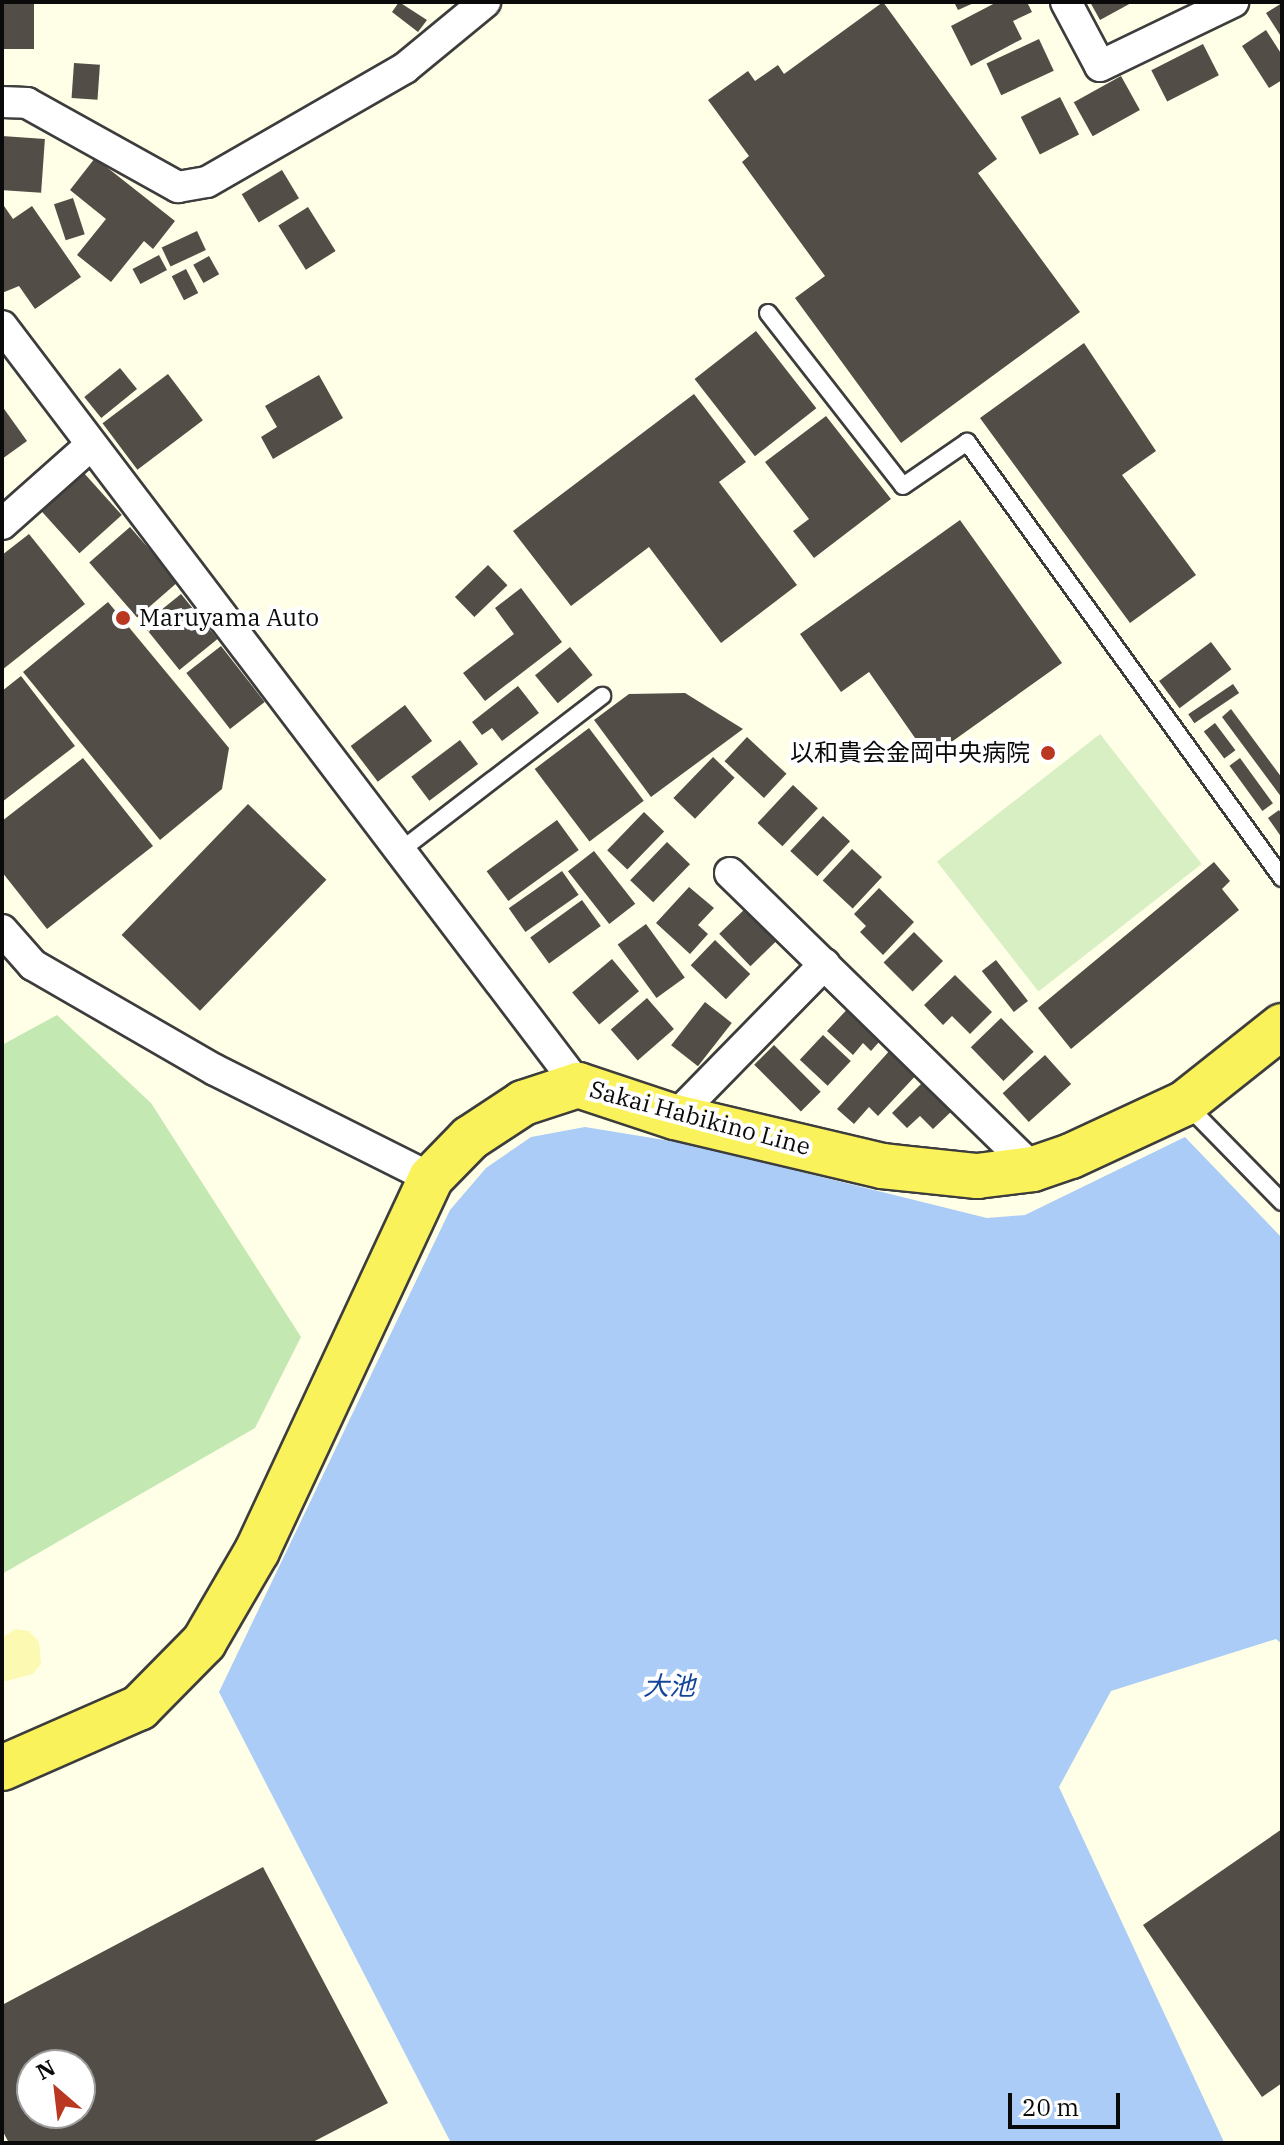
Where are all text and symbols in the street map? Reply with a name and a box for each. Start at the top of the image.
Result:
place label: Maruyama Auto [139,604,319,632]
marker: Maruyama Auto [114,609,132,627]
place label: 以和貴会金岡中央病院 [790,739,1030,767]
marker: 以和貴会金岡中央病院 [1037,742,1059,764]
street label: Sakai Habikino Line [587,1075,813,1161]
water label: 大池 [643,1670,695,1702]
north arrow [16,2049,96,2129]
text: N [31,2052,60,2086]
scale bar [1012,2077,1124,2127]
text: 20 m [1022,2091,1079,2123]

